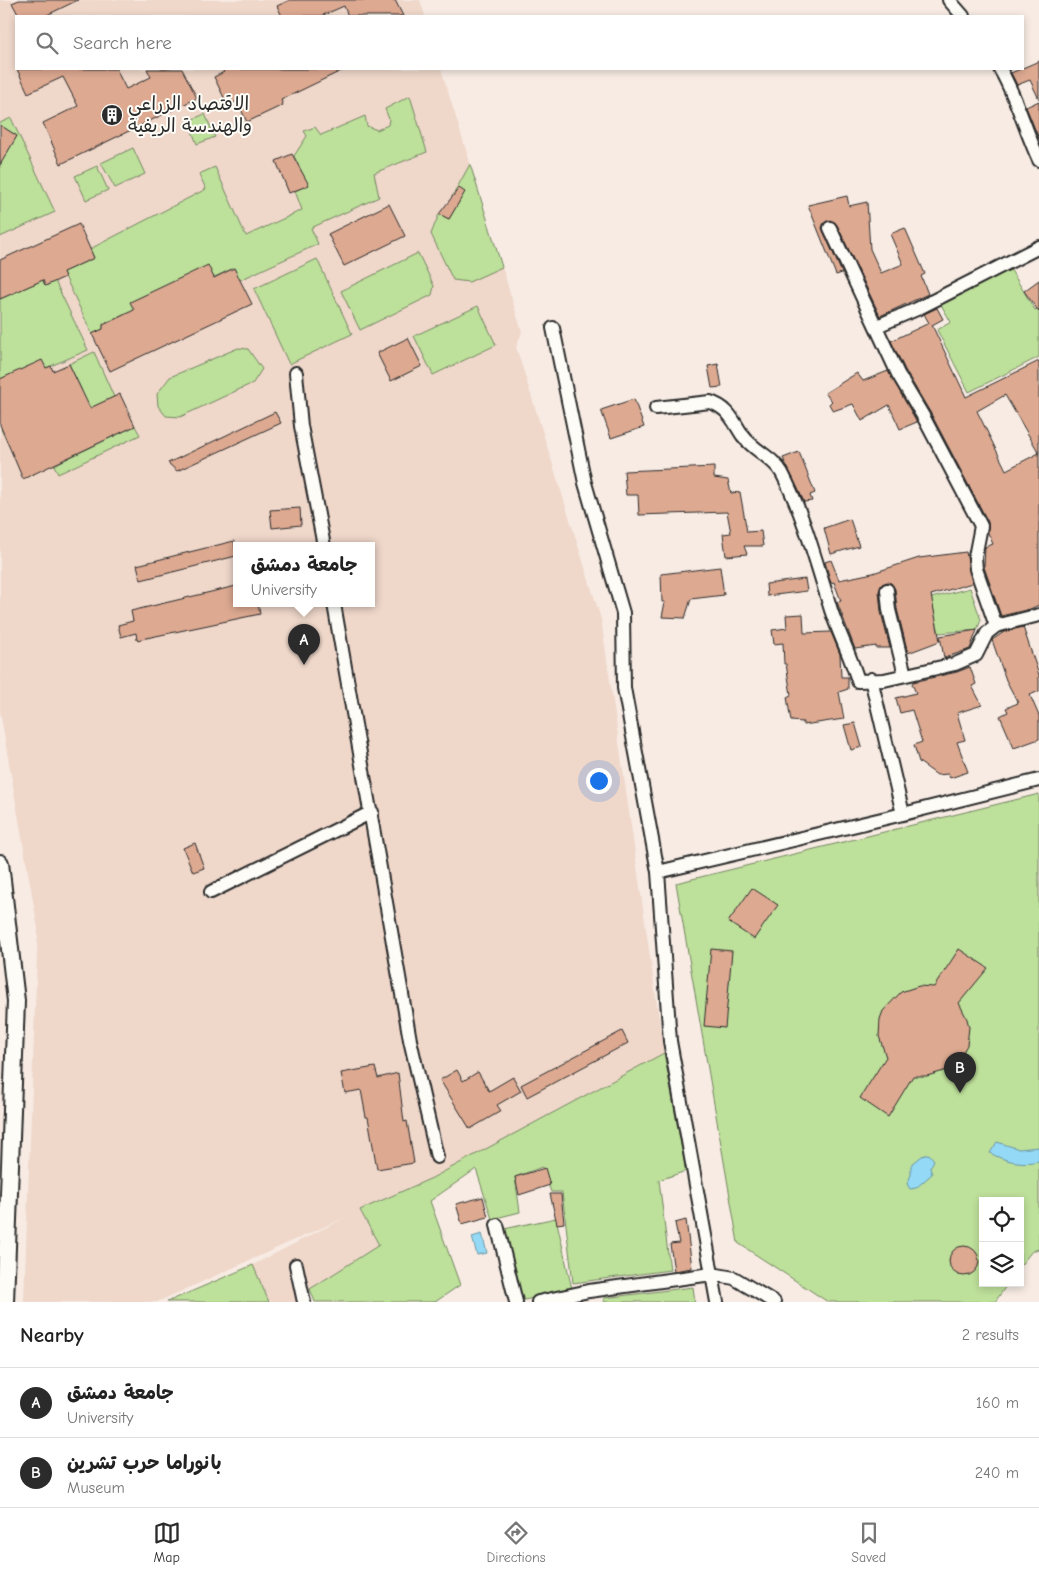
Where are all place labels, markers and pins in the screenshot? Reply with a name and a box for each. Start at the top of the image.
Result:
place label: الاقتصاد الزراعي والهندسة الريفية [128,93,252,137]
building icon: الاقتصاد الزراعي والهندسة الريفية [100,103,124,127]
pin: A [288,624,320,665]
pin: B [944,1052,976,1093]

